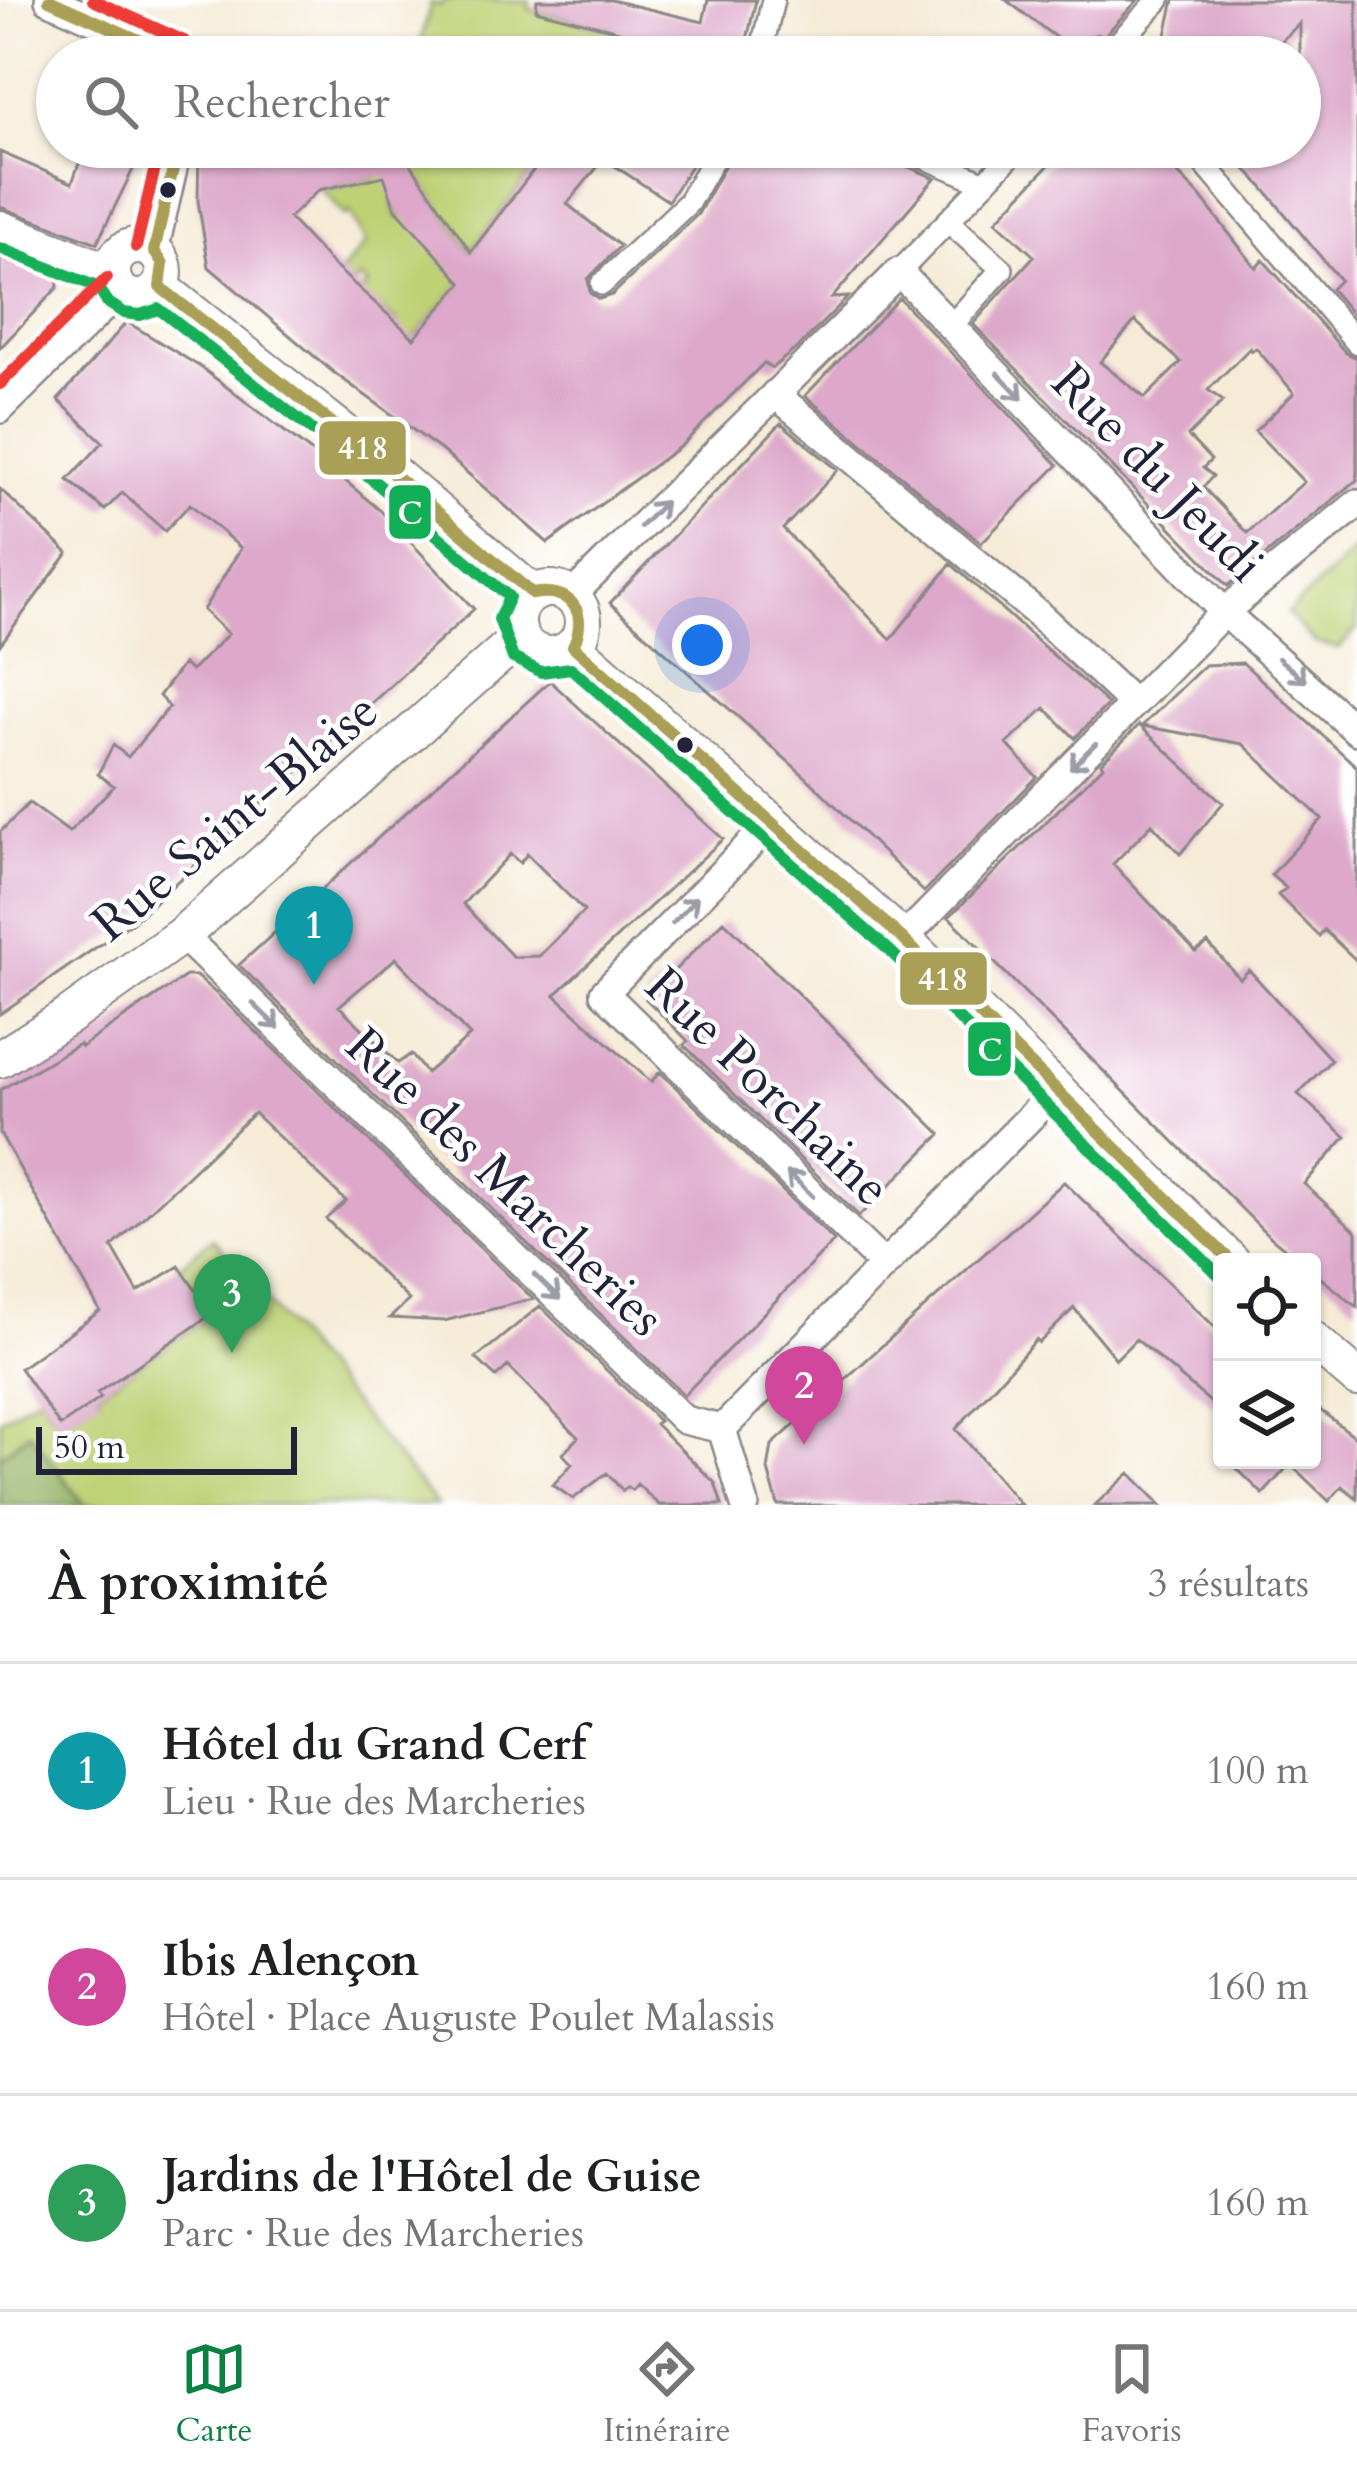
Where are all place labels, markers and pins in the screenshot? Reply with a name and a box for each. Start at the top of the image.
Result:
unlabelled marker [157,179,179,201]
unlabelled marker [674,734,696,756]
pin: 1 [275,886,353,985]
pin: 3 [193,1254,271,1353]
pin: 2 [765,1346,843,1445]

